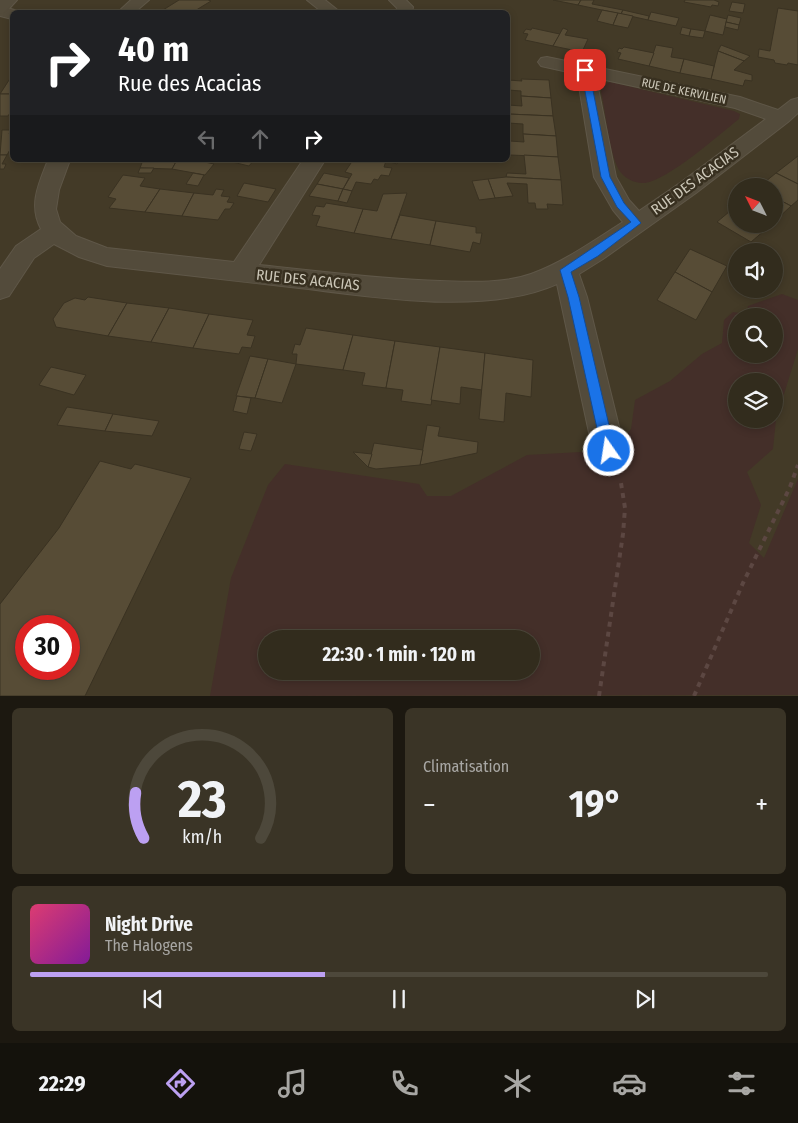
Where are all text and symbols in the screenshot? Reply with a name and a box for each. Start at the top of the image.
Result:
text: 40 m [118,28,189,70]
icon: right [35,30,100,95]
pin [564,49,606,91]
icon: arrive [571,56,599,84]
text: Rue des Acacias [118,70,261,97]
street label: RUE DE KERVILIEN [640,75,728,107]
icon: left [193,125,221,153]
icon: ahead [246,125,274,153]
icon: right [299,125,327,153]
street label: RUE DES ACACIAS [648,143,742,219]
north arrow [728,178,782,232]
map controls [728,178,783,428]
button: sound [728,243,783,298]
street label: RUE DES ACACIAS [255,266,361,294]
button: search [728,308,783,363]
button: layers [728,373,783,428]
position arrow [582,424,634,476]
speed limit sign: 30 [15,615,80,680]
text: 22:30 · 1 min · 120 m [322,643,476,666]
text: Climatisation [423,757,509,776]
text: 23 [177,768,227,831]
text: 19° [569,781,622,827]
text: − [423,788,436,821]
text: + [755,788,768,821]
text: km/h [183,826,222,848]
text: Night Drive [105,913,193,936]
text: The Halogens [105,936,193,955]
icon: previous [139,985,167,1013]
icon: pause [385,985,413,1013]
icon: next [631,985,659,1013]
icon: directions [163,1066,198,1101]
icon: music [275,1066,310,1101]
icon: phone [387,1066,422,1101]
icon: climate [500,1066,535,1101]
icon: car [612,1066,647,1101]
icon: filters [724,1066,759,1101]
text: 22:29 [39,1070,86,1097]

